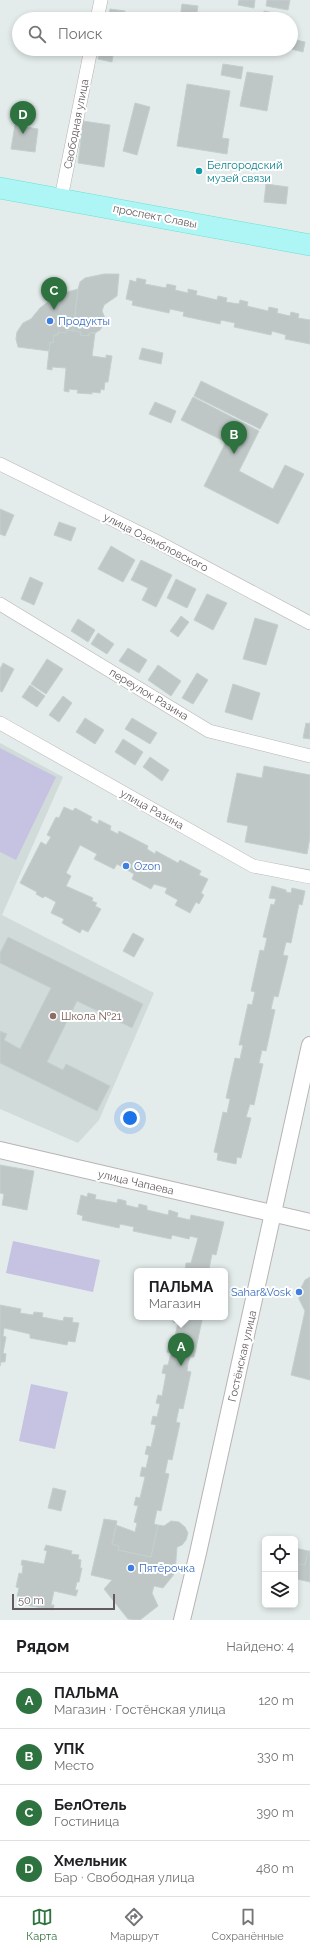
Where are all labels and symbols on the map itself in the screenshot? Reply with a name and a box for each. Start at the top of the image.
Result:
street label: Свободная улица [61,78,92,170]
pin: D [10,101,36,134]
place label: Белгородский музей связи [207,159,282,185]
marker: Белгородский музей связи [194,166,204,176]
street label: проспект Славы [112,202,198,231]
pin: C [41,277,67,310]
place label: Продукты [58,315,110,328]
marker: Продукты [45,316,55,326]
pin: B [221,421,247,454]
street label: улица Озембловского [101,510,211,575]
street label: переулок Разина [107,666,191,723]
street label: улица Разина [118,787,186,832]
place label: Ozon [134,860,161,873]
marker: Ozon [121,861,131,871]
place label: Школа №21 [61,1010,122,1023]
marker: Школа №21 [48,1011,58,1021]
your location [120,1108,140,1128]
street label: улица Чапаева [97,1167,175,1198]
place label: Sahar&Vosk [231,1286,291,1299]
marker: Sahar&Vosk [294,1287,304,1297]
street label: Гостёнская улица [226,1309,259,1403]
pin: A [168,1333,194,1366]
place label: Пятёрочка [139,1562,195,1575]
marker: Пятёрочка [126,1563,136,1573]
scale bar [12,1592,115,1611]

